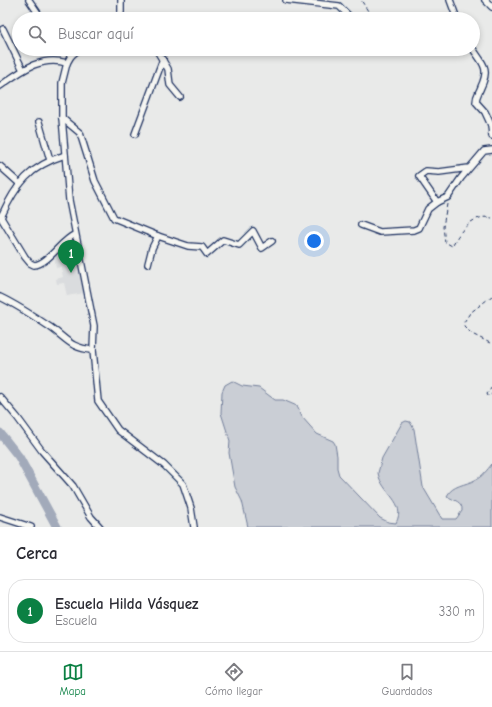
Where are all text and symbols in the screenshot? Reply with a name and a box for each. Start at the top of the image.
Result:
search box [12,12,480,56]
icon: search [26,23,48,45]
text: Buscar aquí [58,25,134,43]
your location [304,231,324,251]
pin: 1 [58,240,84,273]
text: Cerca [16,544,58,563]
text: Escuela Hilda Vásquez [55,595,199,613]
text: 1 [27,604,33,619]
text: 330 m [439,604,475,619]
text: Escuela [55,613,97,628]
tab: Mapa [60,661,86,698]
tab: Cómo llegar [205,661,262,698]
tab: Guardados [382,661,432,698]

